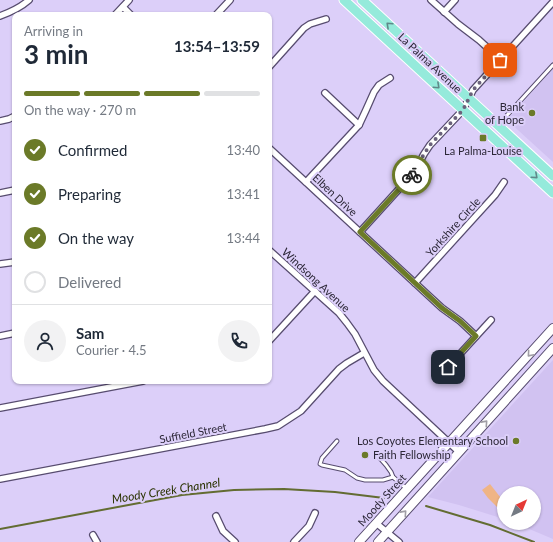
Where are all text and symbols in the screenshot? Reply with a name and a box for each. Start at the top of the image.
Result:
text: Arriving in [24,23,83,39]
one-way arrow [386,23,393,30]
street label: La Palma Avenue [396,30,465,95]
text: 13:54–13:59 [174,37,260,55]
text: 3 min [24,38,88,70]
pin [483,43,517,77]
icon: bag [489,49,511,71]
one-way arrow [432,81,440,89]
place label: Bank of Hope [485,100,524,126]
text: On the way · 270 m [24,102,136,118]
marker: Bank of Hope [527,108,537,118]
marker: La Palma-Louise [478,133,488,143]
icon: check [24,139,46,161]
text: Confirmed [58,141,127,159]
text: 13:40 [227,142,260,158]
place label: La Palma-Louise [444,144,522,157]
courier [392,155,432,195]
icon: bike [401,164,423,186]
street label: Elben Drive [310,171,360,219]
one-way arrow [530,171,537,178]
icon: check [24,183,46,205]
text: Preparing [58,185,121,203]
text: 13:41 [227,186,260,202]
street label: Yorkshire Circle [423,194,483,259]
icon: check [24,227,46,249]
text: On the way [58,229,134,247]
text: 13:44 [227,230,260,246]
street label: Windsong Avenue [280,245,353,315]
text: Delivered [58,273,121,291]
button: person [24,320,66,362]
button: phone [218,320,260,362]
text: Sam [76,324,104,342]
text: Courier · 4.5 [76,342,147,358]
one-way arrow [527,349,534,357]
pin [431,350,465,384]
icon: home [437,356,459,378]
street label: Suffield Street [158,420,228,445]
one-way arrow [480,420,488,428]
place label: Los Coyotes Elementary School [357,434,508,447]
marker: Los Coyotes Elementary School [511,436,521,446]
place label: Faith Fellowship [373,448,451,461]
marker: Faith Fellowship [360,450,370,460]
street label: Moody Street [355,471,409,528]
water label: Moody Creek Channel [111,474,222,506]
north arrow [497,486,541,530]
map controls [497,486,541,530]
one-way arrow [399,511,406,518]

